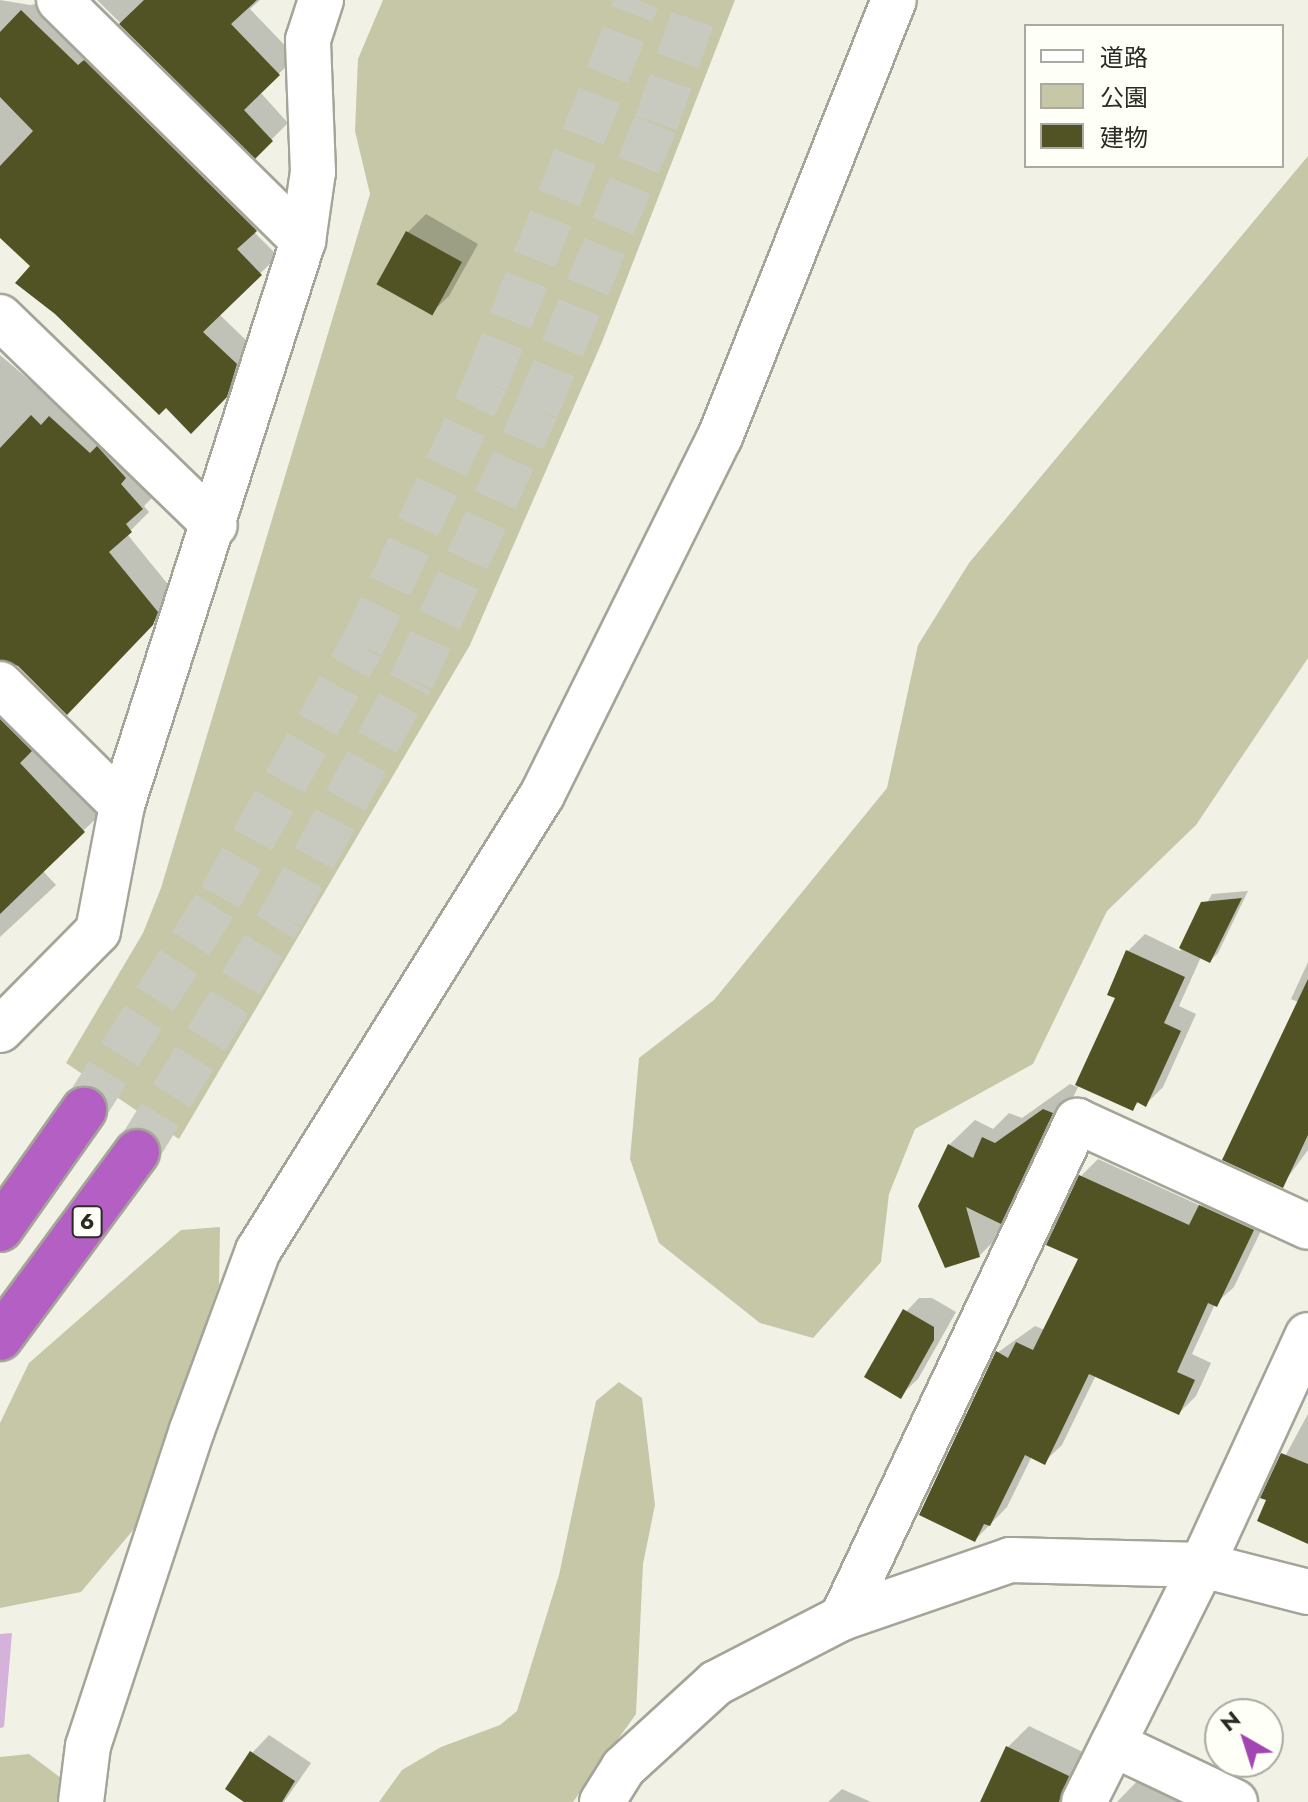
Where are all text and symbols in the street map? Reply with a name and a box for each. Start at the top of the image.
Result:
legend [1024,24,1284,168]
text: 道路 [1100,40,1148,75]
text: 公園 [1100,80,1148,115]
text: 建物 [1100,120,1148,155]
road number: 6 [71,1204,103,1240]
north arrow [1204,1698,1284,1778]
text: N [1213,1703,1247,1739]

